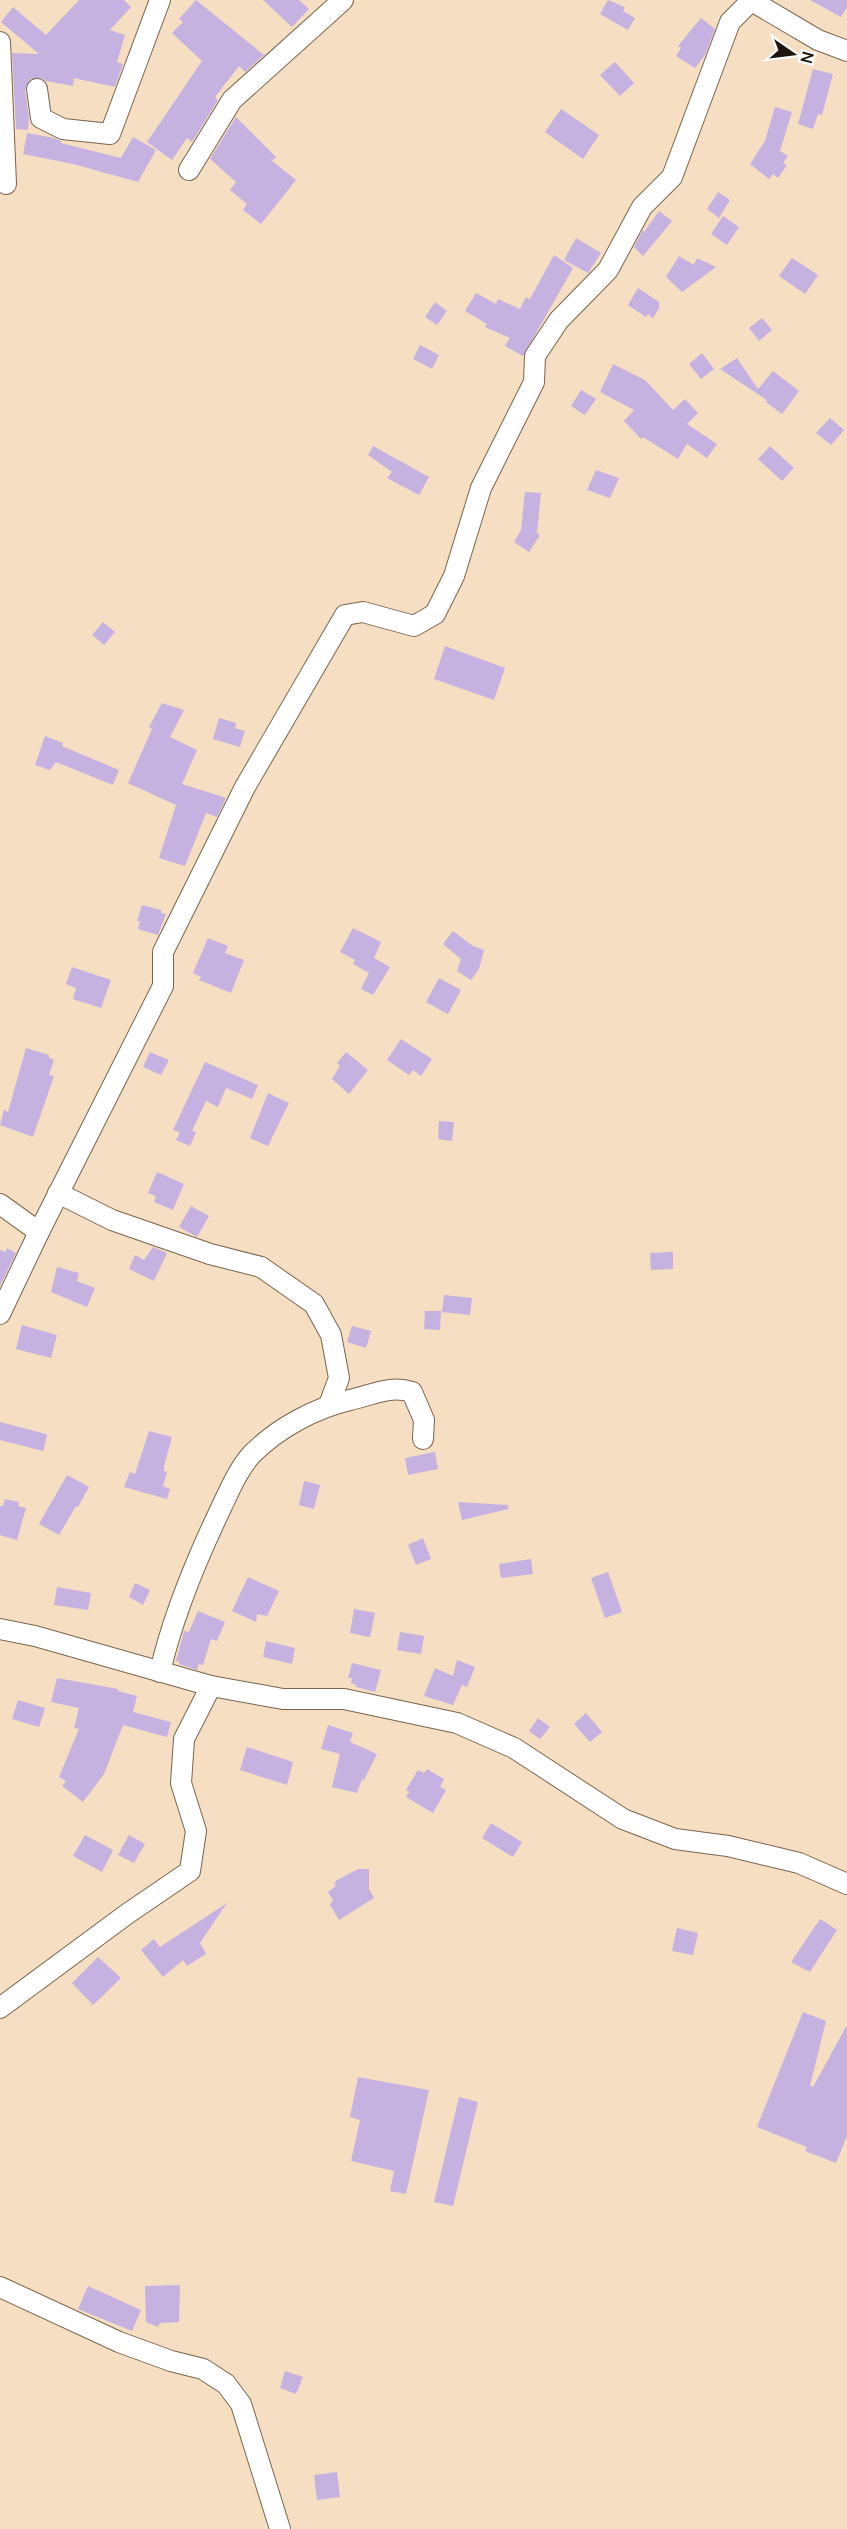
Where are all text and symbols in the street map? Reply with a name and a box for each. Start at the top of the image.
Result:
north arrow [763,24,823,84]
text: N [795,49,820,66]

